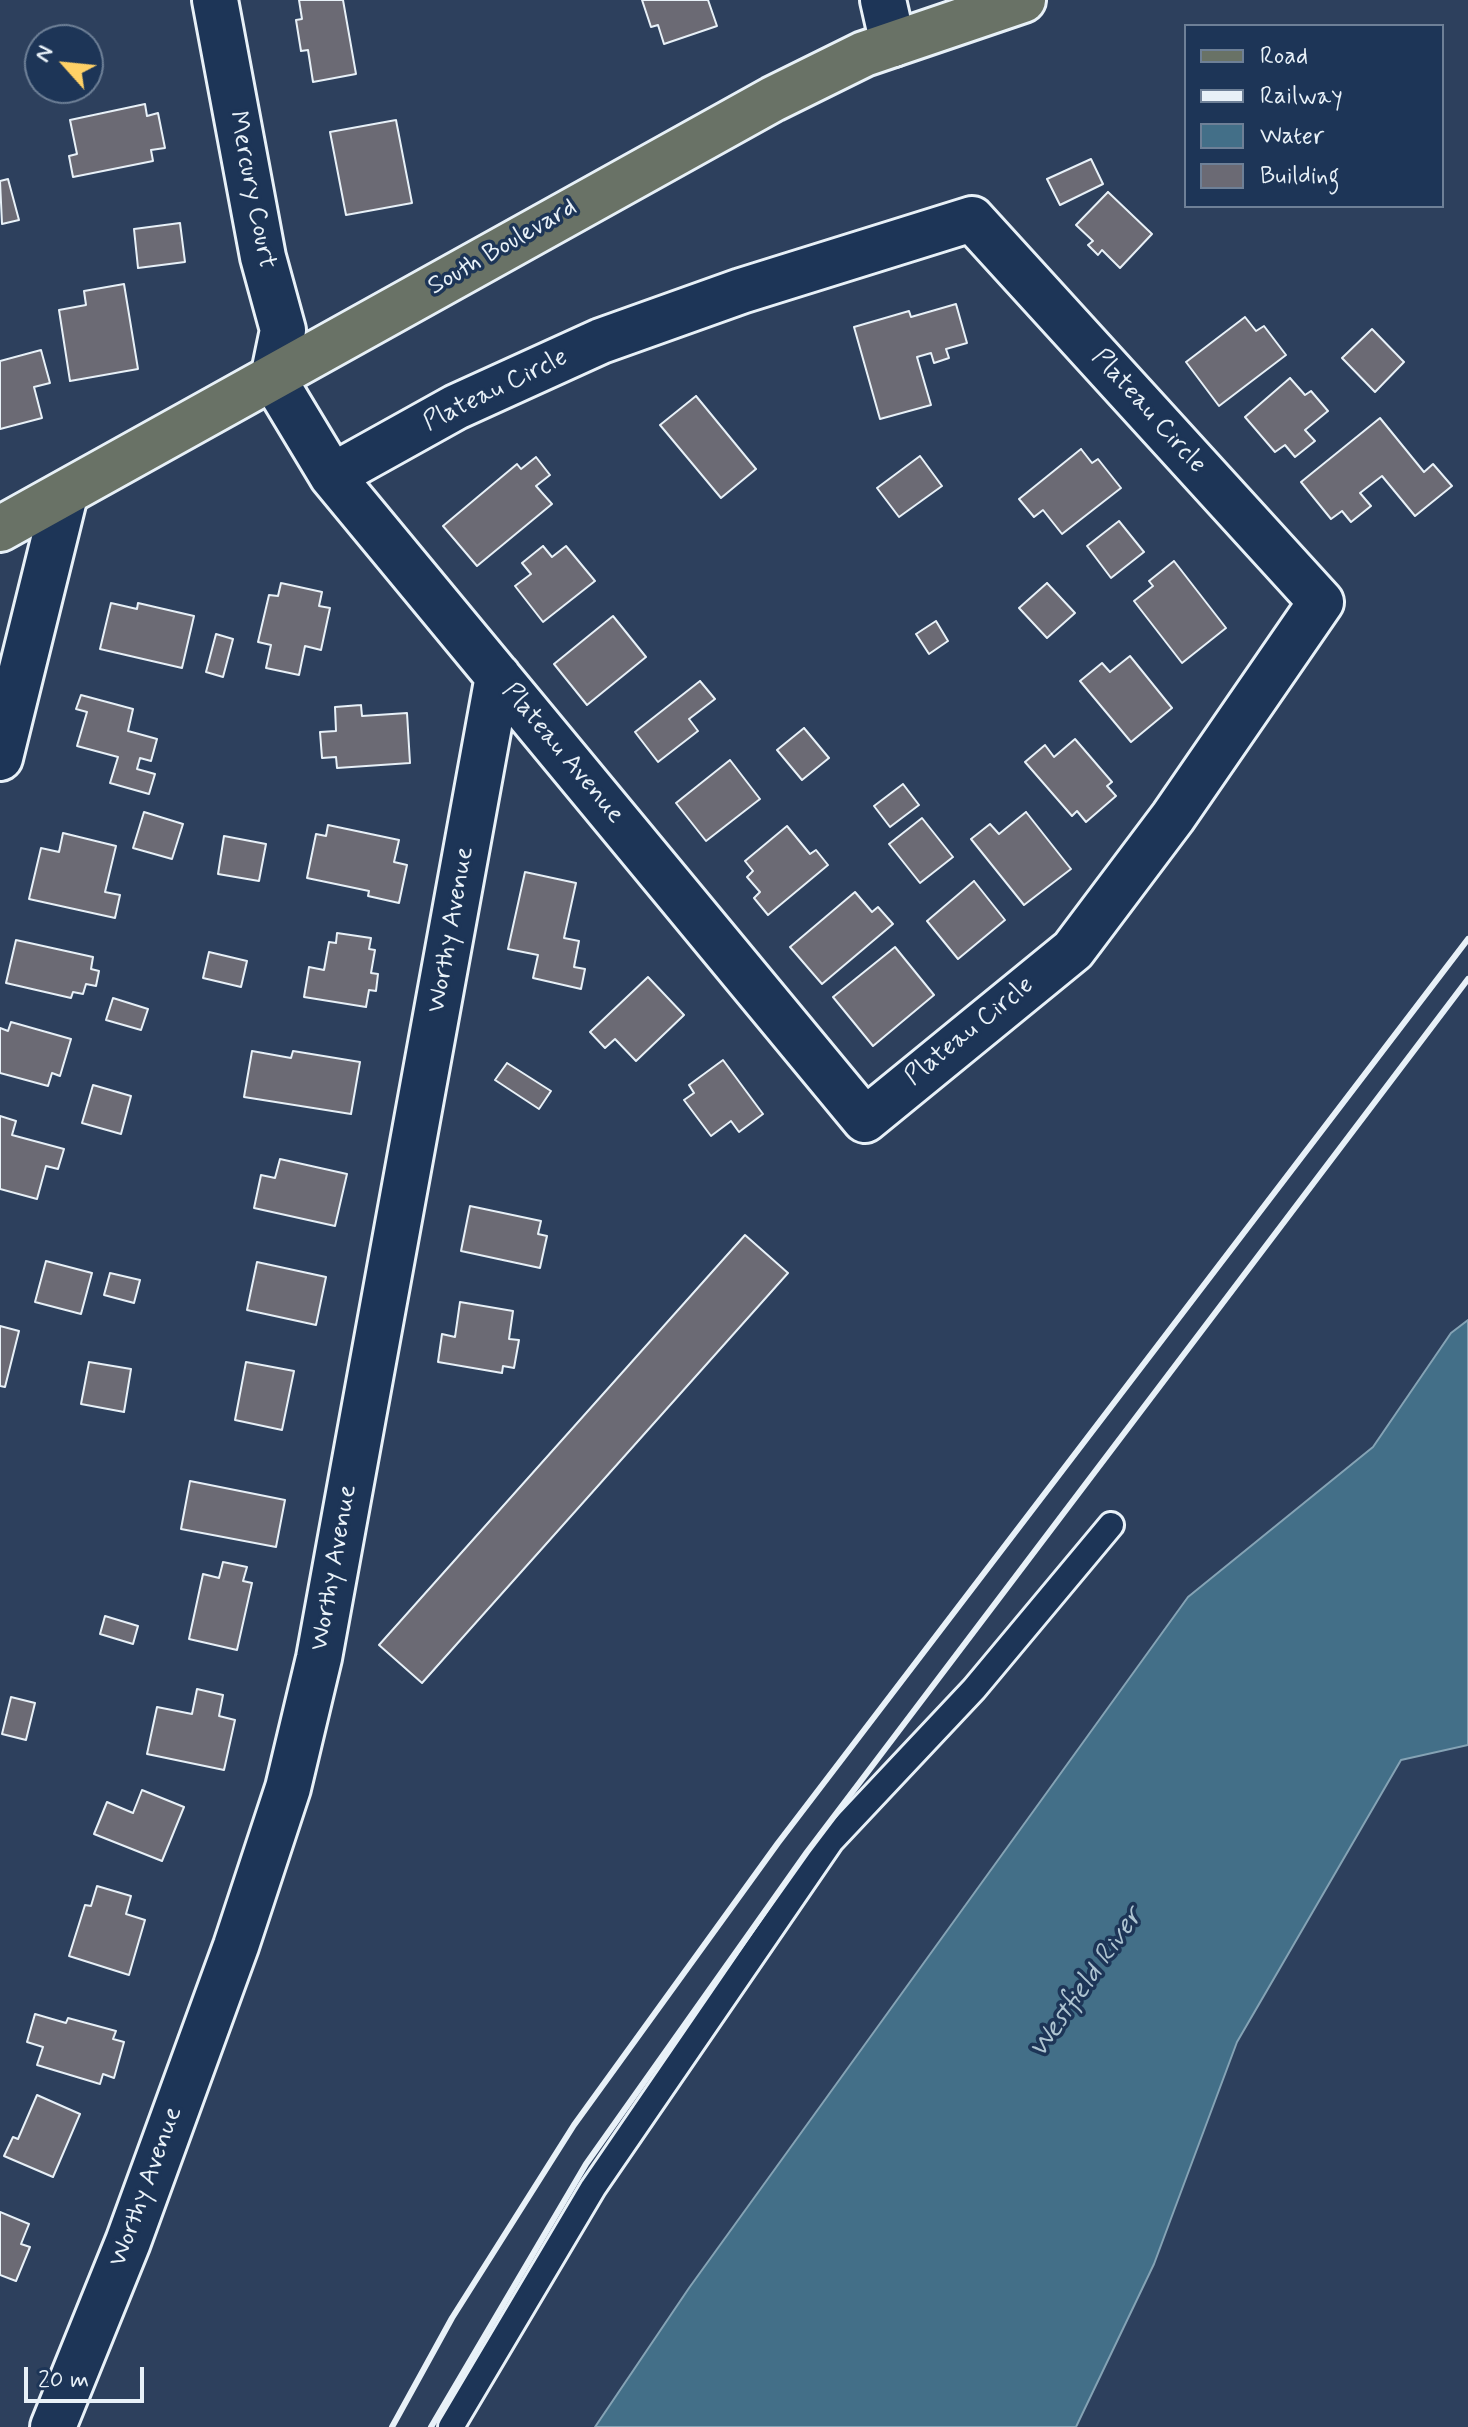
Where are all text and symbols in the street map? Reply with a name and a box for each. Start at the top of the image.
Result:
north arrow [24,24,104,104]
legend [1184,24,1444,208]
text: N [29,41,60,67]
text: Road [1260,41,1308,72]
text: Railway [1260,81,1343,112]
street label: Mercury Court [220,108,282,272]
text: Water [1260,121,1324,152]
text: Building [1260,161,1340,192]
street label: South Boulevard [423,193,583,303]
street label: Plateau Circle [419,343,573,439]
street label: Plateau Circle [1084,343,1212,481]
street label: Plateau Avenue [494,677,630,831]
street label: Worthy Avenue [422,844,482,1016]
street label: Plateau Circle [899,971,1041,1093]
street label: Worthy Avenue [305,1482,365,1654]
water label: Westfield River [1023,1902,1151,2066]
street label: Worthy Avenue [104,2103,190,2271]
scale bar [28,2351,148,2401]
text: 20 m [38,2365,89,2396]

